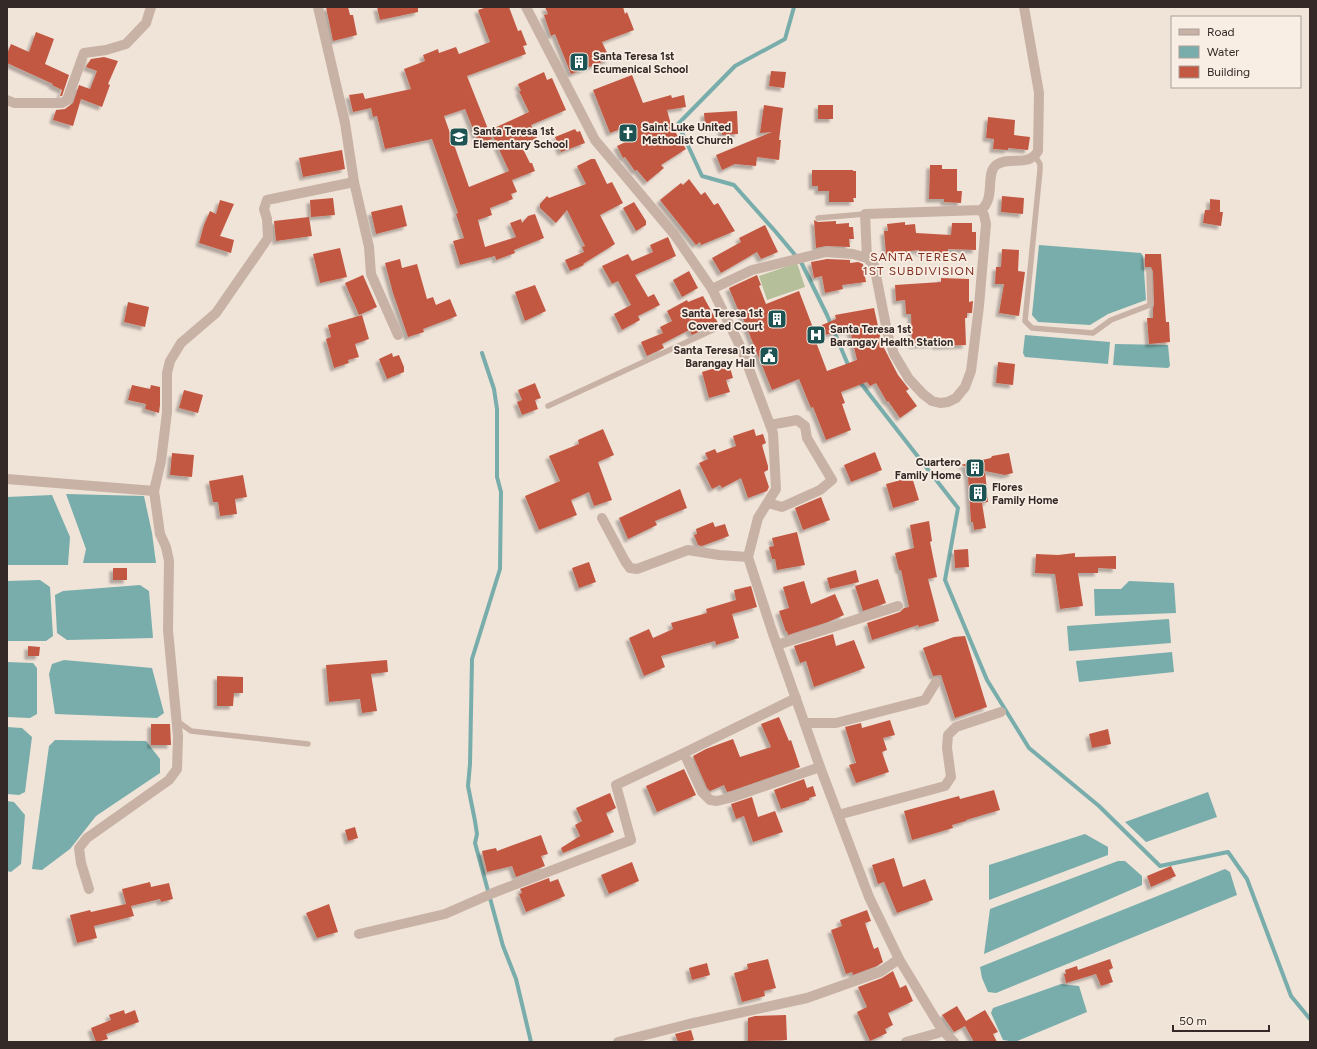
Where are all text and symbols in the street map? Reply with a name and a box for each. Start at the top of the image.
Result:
legend [1171,16,1301,88]
text: Road [1207,25,1235,39]
text: Water [1207,45,1239,59]
place label: Santa Teresa 1st Ecumenical School [593,50,688,76]
building icon: Santa Teresa 1st Ecumenical School [568,51,590,73]
text: Building [1207,65,1250,79]
place label: Saint Luke United Methodist Church [642,121,733,147]
church icon: Saint Luke United Methodist Church [617,122,639,144]
place label: Santa Teresa 1st Elementary School [473,125,568,151]
school or university icon: Santa Teresa 1st Elementary School [448,126,470,148]
district label: SANTA TERESA 1ST SUBDIVISION [863,250,975,278]
place label: Santa Teresa 1st Covered Court [682,307,764,333]
building icon: Santa Teresa 1st Covered Court [766,308,788,330]
place label: Santa Teresa 1st Barangay Health Station [830,323,953,349]
hospital icon: Santa Teresa 1st Barangay Health Station [805,324,827,346]
place label: Santa Teresa 1st Barangay Hall [674,344,756,370]
public building icon: Santa Teresa 1st Barangay Hall [758,345,780,367]
place label: Cuartero Family Home [895,456,962,482]
building icon: Cuartero Family Home [964,457,986,479]
place label: Flores Family Home [992,481,1058,507]
building icon: Flores Family Home [967,482,989,504]
scale bar [1173,1007,1269,1033]
text: 50 m [1179,1014,1207,1028]

